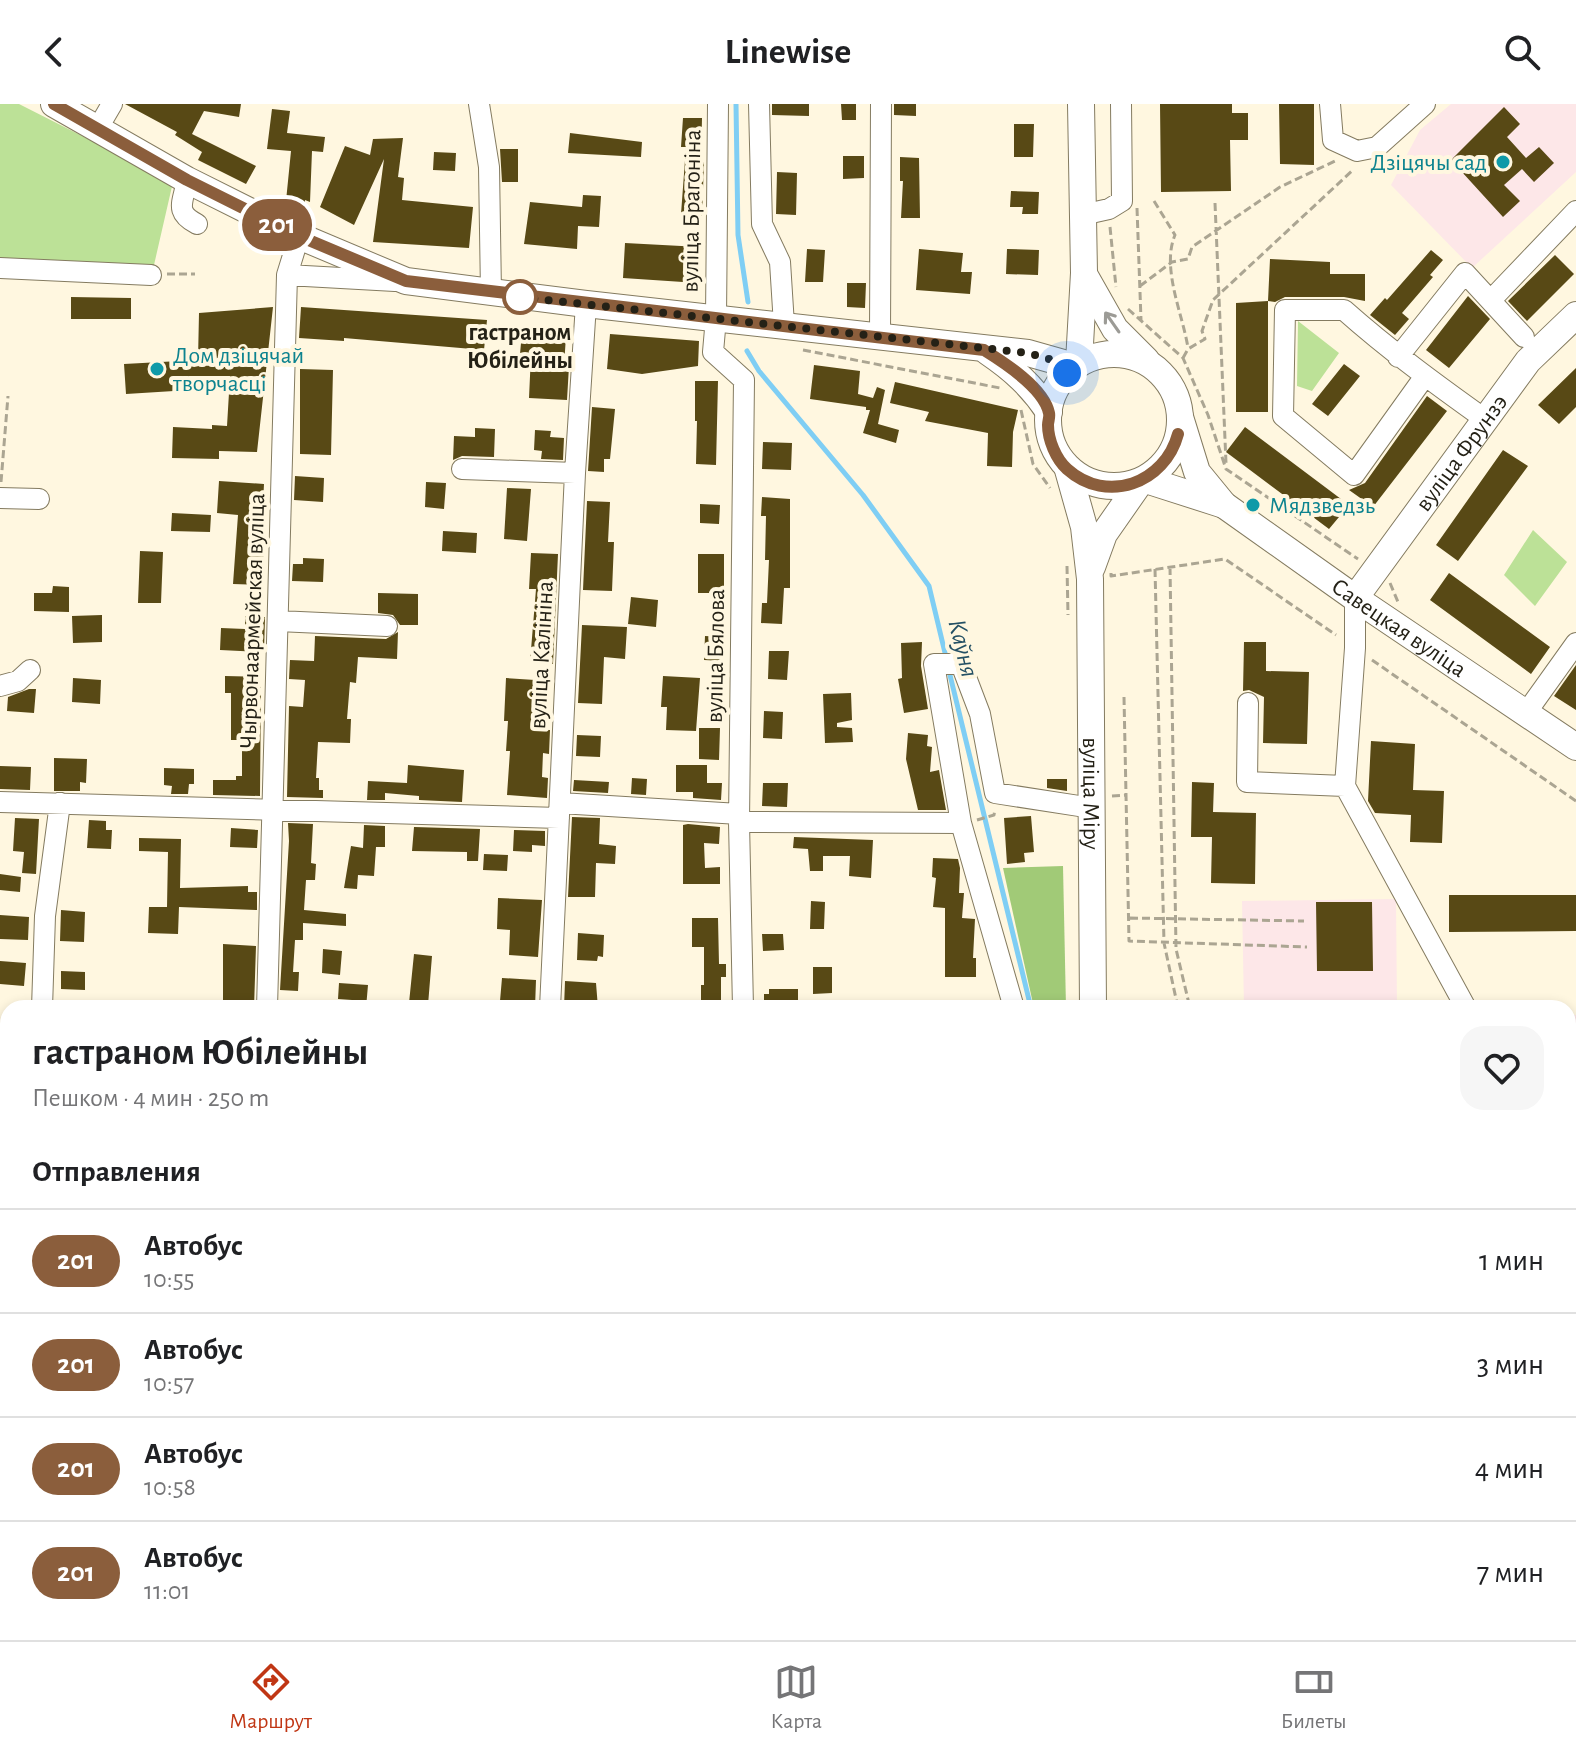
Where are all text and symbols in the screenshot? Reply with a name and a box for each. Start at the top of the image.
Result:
icon: back [32,30,76,74]
icon: search [1500,30,1544,74]
text: Linewise [725,34,851,70]
street label: вуліца Брагоніна [679,129,705,293]
place label: Дзіцячы сад [1370,151,1487,175]
marker: Дзіцячы сад [1494,153,1512,171]
line badge: 201 [231,199,323,251]
text: 201 [258,211,296,239]
marker: гастраном Юбілейны [503,280,537,314]
one-way arrow [1103,312,1120,333]
place label: гастраном Юбілейны [467,321,573,373]
place label: Дом дзіцячай творчасці [172,344,304,396]
your location [1047,353,1087,393]
marker: Дом дзіцячай творчасці [148,360,166,378]
street label: вуліца Фрунзэ [1412,390,1512,516]
street label: Чырвонаармейская вуліца [237,493,269,749]
place label: Мядзведзь [1269,494,1375,518]
marker: Мядзведзь [1244,496,1262,514]
street label: Савецкая вуліца [1327,574,1470,682]
street label: вуліца Калініна [526,580,558,730]
street label: вуліца Бялова [703,589,729,723]
water label: Каўня [943,617,983,680]
street label: вуліца Міру [1078,737,1103,851]
button: heart [1460,1026,1544,1110]
text: гастраном Юбілейны [32,1034,368,1072]
text: Пешком · 4 мин · 250 m [32,1085,269,1111]
text: Отправления [32,1157,201,1187]
text: Автобус [144,1231,243,1261]
text: 1 мин [1479,1246,1544,1276]
text: 201 [57,1247,95,1275]
text: 10:55 [144,1266,194,1292]
text: Автобус [144,1335,243,1365]
text: 3 мин [1477,1350,1544,1380]
text: 201 [57,1351,95,1379]
text: 10:57 [144,1370,194,1396]
text: Автобус [144,1439,243,1469]
text: 4 мин [1475,1454,1544,1484]
text: 201 [57,1455,95,1483]
text: 10:58 [144,1474,196,1500]
text: Автобус [144,1543,243,1573]
text: 7 мин [1477,1558,1544,1588]
text: 201 [57,1559,95,1587]
text: 11:01 [144,1578,191,1604]
tab: Маршрут [229,1660,312,1734]
tab: Карта [771,1660,822,1734]
tab: Билеты [1281,1660,1347,1734]

